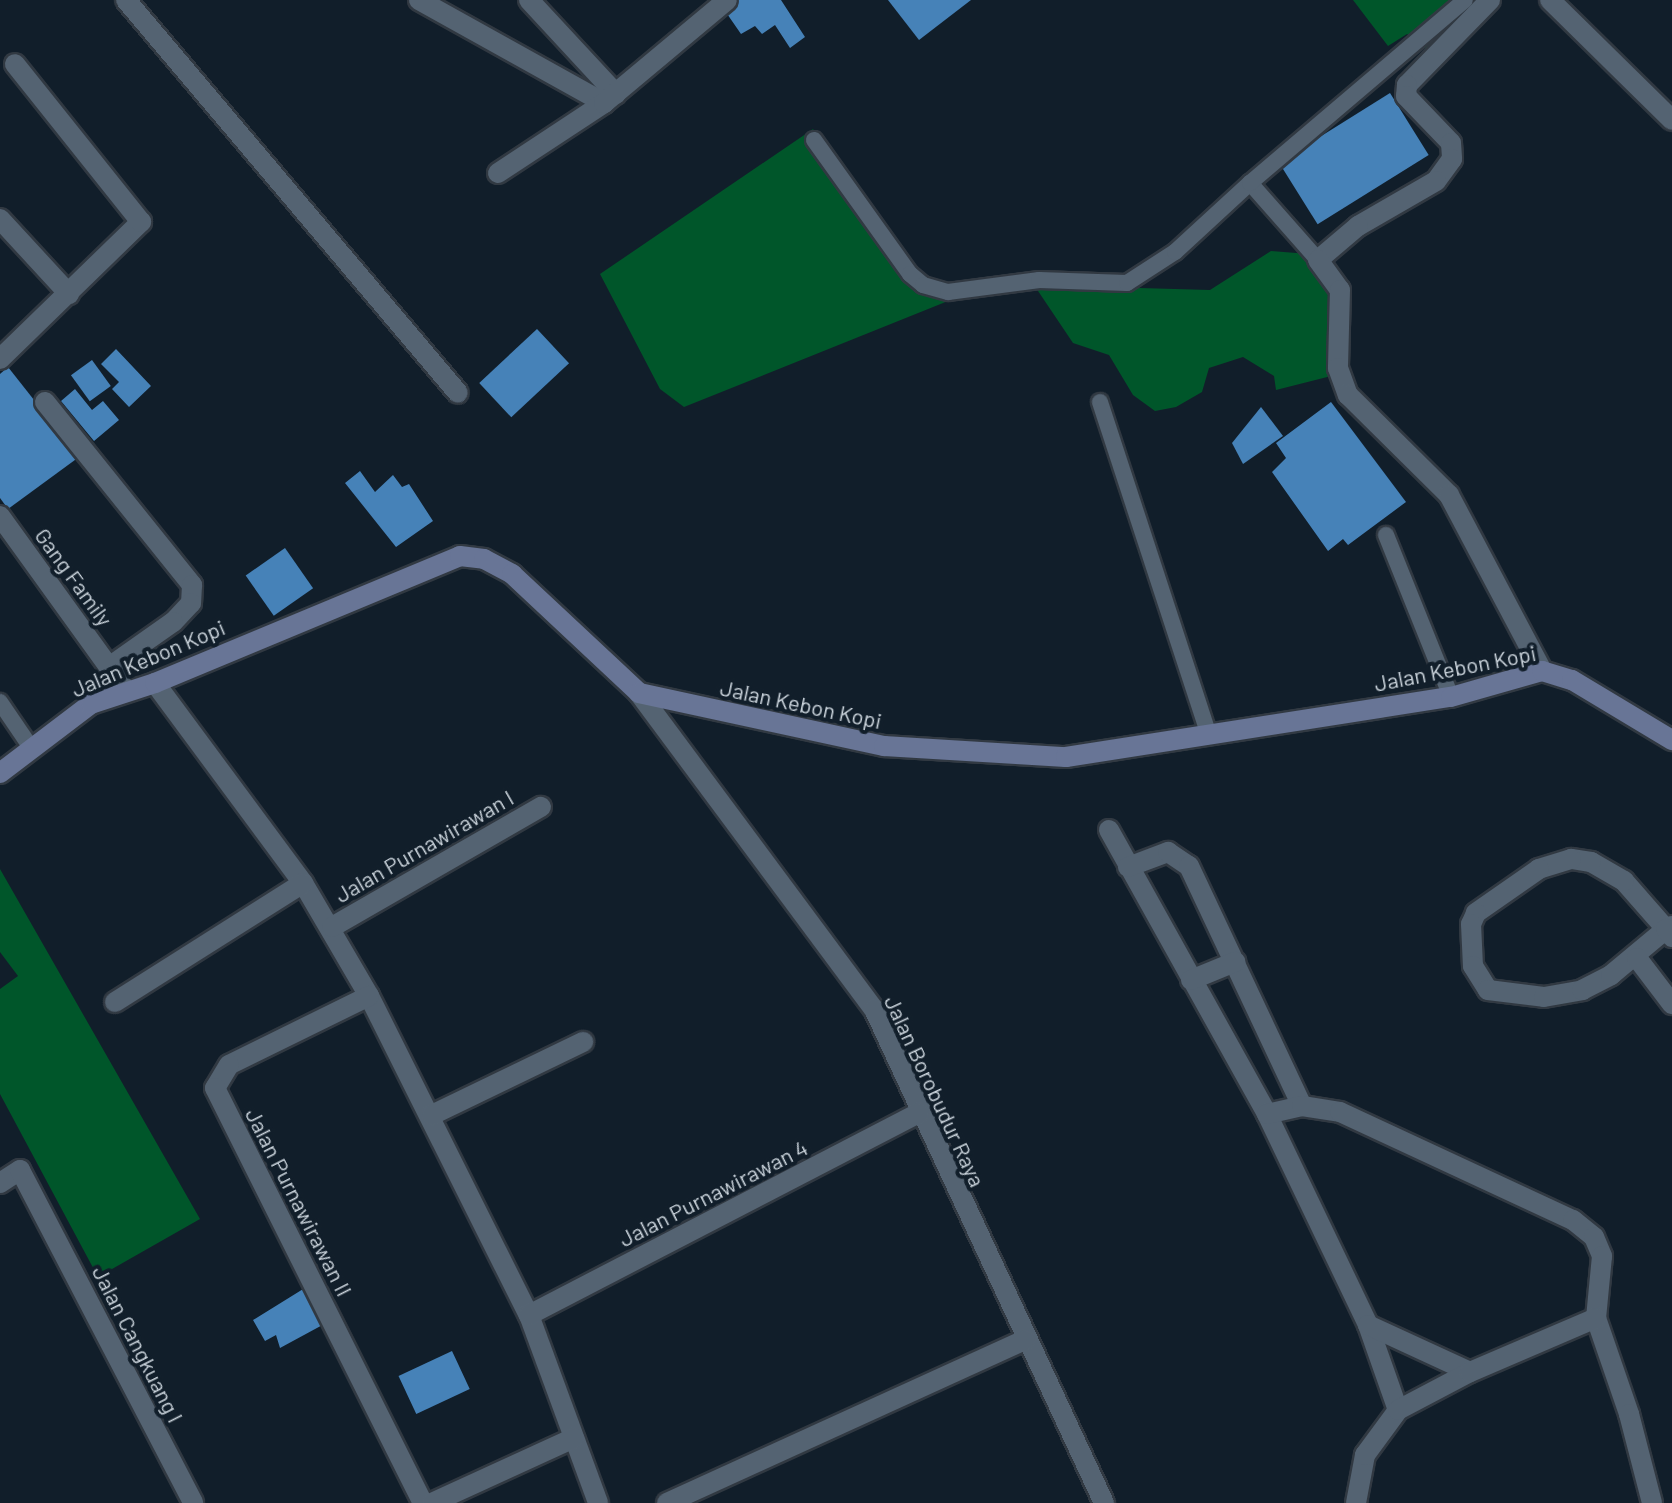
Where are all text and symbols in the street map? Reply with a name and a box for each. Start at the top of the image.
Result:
street label: Gang Family [30,523,118,631]
street label: Jalan Kebon Kopi [67,614,229,702]
street label: Jalan Kebon Kopi [1372,639,1538,697]
street label: Jalan Kebon Kopi [718,674,884,734]
street label: Jalan Purnawirawan I [330,784,518,908]
street label: Jalan Borobudur Raya [879,991,991,1191]
street label: Jalan Purnawirawan II [240,1104,358,1300]
street label: Jalan Purnawirawan 4 [614,1134,812,1252]
street label: Jalan Cangkuang I [87,1261,189,1427]

